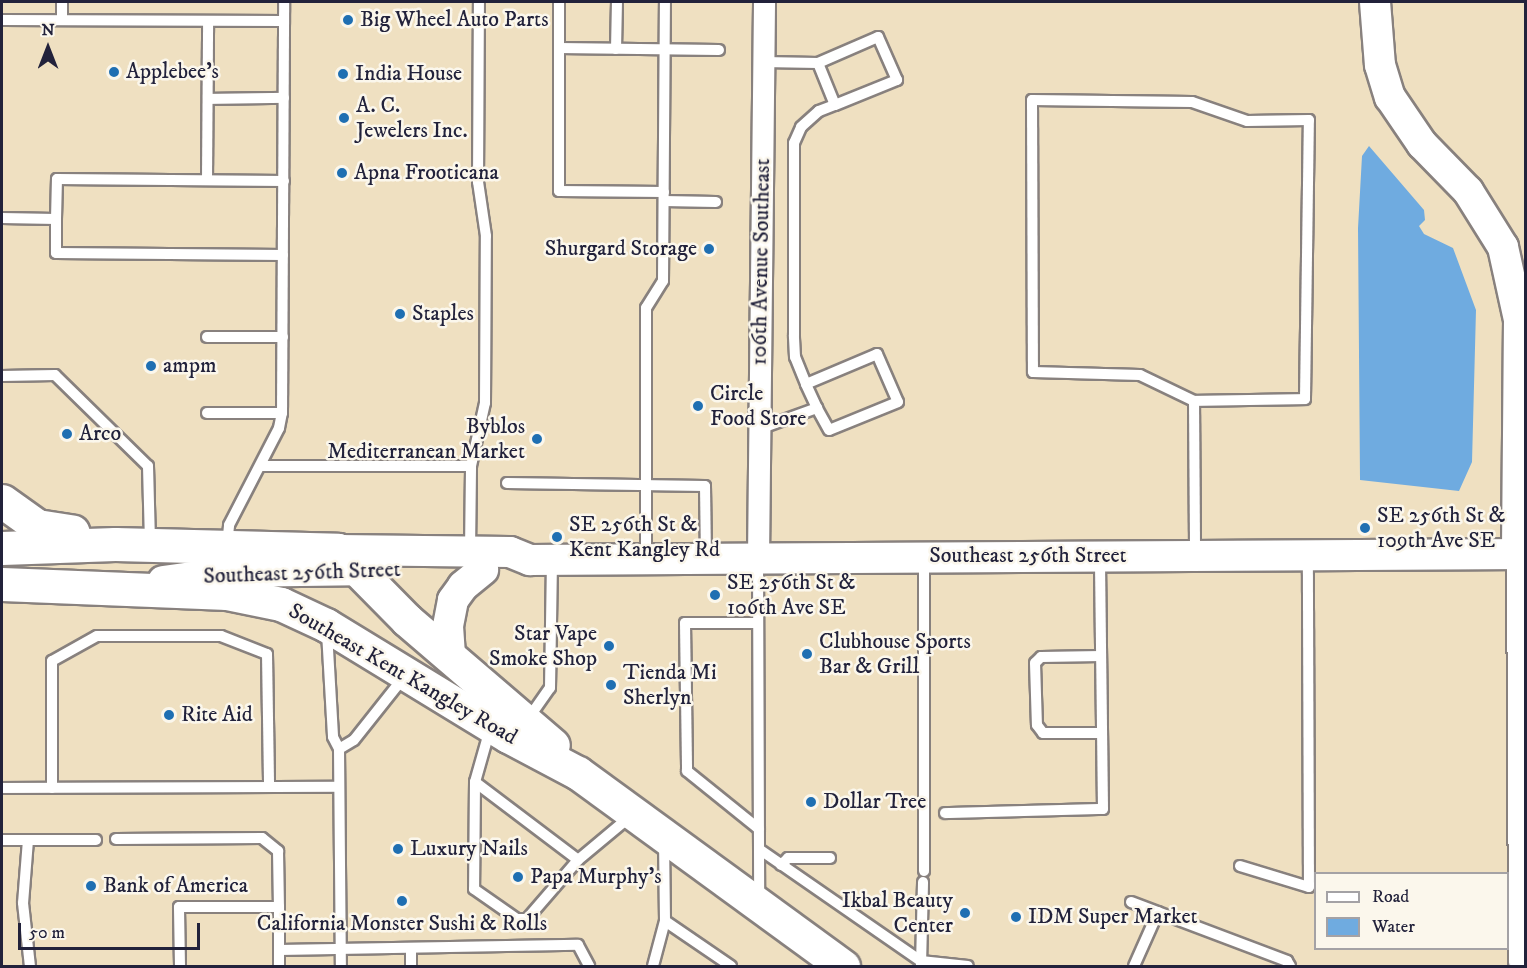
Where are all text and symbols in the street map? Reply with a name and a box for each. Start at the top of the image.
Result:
place label: Big Wheel Auto Parts [360,7,548,33]
marker: Big Wheel Auto Parts [341,13,355,27]
north arrow [18,18,78,78]
text: N [41,20,55,40]
place label: Applebee's [126,59,219,85]
place label: India House [355,61,462,87]
marker: Applebee's [107,65,121,79]
marker: India House [336,67,350,81]
place label: A. C. Jewelers Inc. [356,92,468,144]
marker: A. C. Jewelers Inc. [337,111,351,125]
street label: 106th Avenue Southeast [746,158,776,366]
place label: Apna Frooticana [354,160,499,186]
marker: Apna Frooticana [335,166,349,180]
place label: Shurgard Storage [545,236,697,262]
marker: Shurgard Storage [702,242,716,256]
place label: Staples [412,301,474,327]
marker: Staples [393,307,407,321]
place label: ampm [163,353,216,379]
marker: ampm [144,359,158,373]
place label: Circle Food Store [710,380,806,432]
marker: Circle Food Store [691,399,705,413]
place label: Byblos Mediterranean Market [327,413,525,464]
place label: Arco [79,421,121,447]
marker: Arco [60,427,74,441]
marker: Byblos Mediterranean Market [530,432,544,446]
place label: SE 256th St & 109th Ave SE [1377,502,1505,554]
place label: SE 256th St & Kent Kangley Rd [569,511,720,562]
marker: SE 256th St & 109th Ave SE [1358,521,1372,535]
marker: SE 256th St & Kent Kangley Rd [550,530,564,544]
street label: Southeast 256th Street [929,543,1127,569]
street label: Southeast 256th Street [203,556,401,590]
place label: SE 256th St & 106th Ave SE [727,569,855,620]
marker: SE 256th St & 106th Ave SE [708,588,722,602]
street label: Southeast Kent Kangley Road [284,598,522,750]
place label: Star Vape Smoke Shop [489,620,597,672]
place label: Clubhouse Sports Bar & Grill [819,628,971,680]
marker: Star Vape Smoke Shop [602,639,616,653]
marker: Clubhouse Sports Bar & Grill [800,647,814,661]
place label: Tienda Mi Sherlyn [623,659,717,710]
marker: Tienda Mi Sherlyn [604,678,618,692]
place label: Rite Aid [181,702,253,728]
marker: Rite Aid [162,708,176,722]
place label: Dollar Tree [823,789,926,815]
marker: Dollar Tree [804,795,818,809]
place label: Luxury Nails [410,836,528,862]
marker: Luxury Nails [391,842,405,856]
place label: Papa Murphy's [530,864,662,890]
marker: Papa Murphy's [511,870,525,884]
legend [1314,872,1509,950]
place label: Bank of America [103,873,248,899]
marker: Bank of America [84,879,98,893]
text: Road [1372,886,1409,908]
place label: Ikbal Beauty Center [842,887,953,938]
marker: California Monster Sushi & Rolls [395,894,409,908]
place label: IDM Super Market [1028,904,1198,930]
marker: Ikbal Beauty Center [958,906,972,920]
marker: IDM Super Market [1009,910,1023,924]
scale bar [21,911,202,949]
place label: California Monster Sushi & Rolls [257,911,547,937]
text: Water [1372,916,1415,938]
text: 50 m [29,922,65,944]

